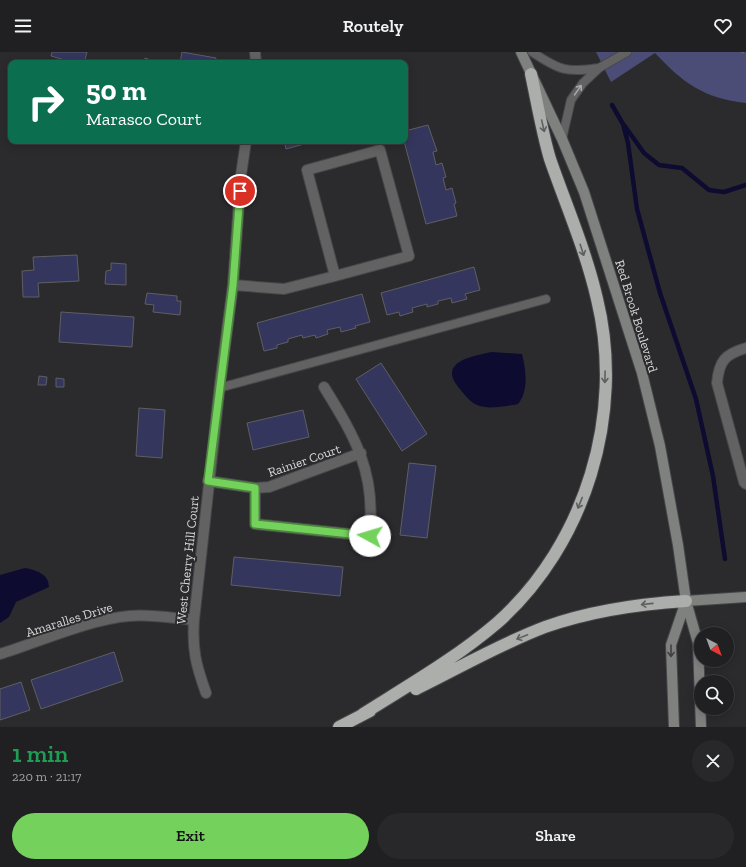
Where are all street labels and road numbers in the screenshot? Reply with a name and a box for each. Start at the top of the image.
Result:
street label: Red Brook Boulevard [612,258,661,374]
street label: Rainier Court [266,441,343,480]
street label: West Cherry Hill Court [173,495,202,625]
street label: Amaralles Drive [24,599,114,640]

